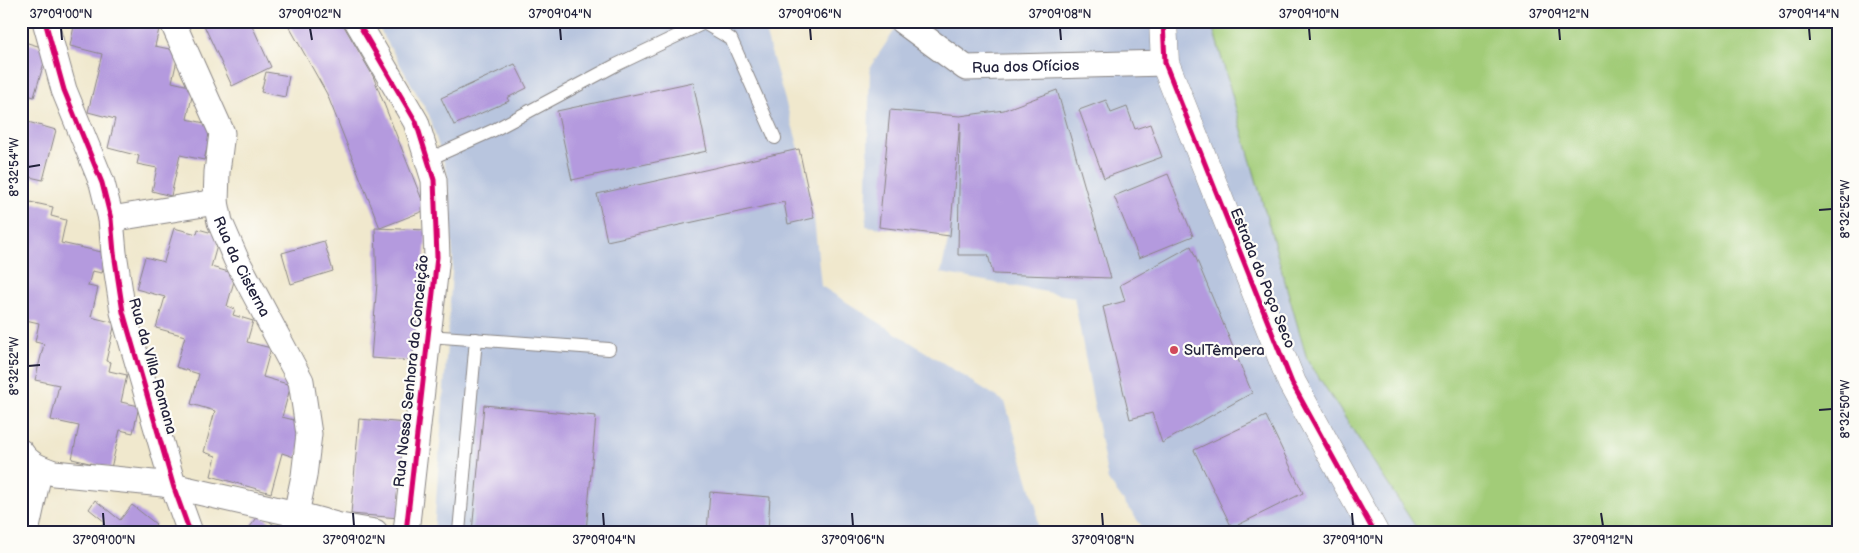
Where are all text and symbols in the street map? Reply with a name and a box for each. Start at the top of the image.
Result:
text: 37°09'00"N [29,7,93,22]
text: 37°09'02"N [278,7,342,22]
text: 37°09'04"N [528,7,592,22]
text: 37°09'06"N [778,7,842,22]
text: 37°09'08"N [1028,7,1092,22]
text: 37°09'10"N [1279,7,1339,22]
text: 37°09'12"N [1529,7,1589,22]
text: 37°09'14"N [1779,7,1839,22]
street label: Rua dos Ofícios [972,56,1080,78]
text: 8°32'54"W [7,137,22,197]
text: 8°32'52"W [1838,179,1853,239]
street label: Estrada do Poço Seco [1226,205,1299,351]
street label: Rua da Cisterna [209,214,274,320]
street label: Rua Nossa Senhora da Conceição [390,254,433,488]
street label: Rua da Villa Romana [124,296,181,437]
text: 8°32'52"W [7,336,22,396]
place label: SulTêmpera [1184,341,1265,360]
marker: SulTêmpera [1168,344,1180,356]
text: 8°32'50"W [1838,379,1853,439]
text: 37°09'00"N [72,533,136,548]
text: 37°09'02"N [322,533,386,548]
text: 37°09'04"N [572,533,636,548]
text: 37°09'06"N [821,533,885,548]
text: 37°09'08"N [1071,533,1135,548]
text: 37°09'10"N [1323,533,1383,548]
text: 37°09'12"N [1573,533,1633,548]

